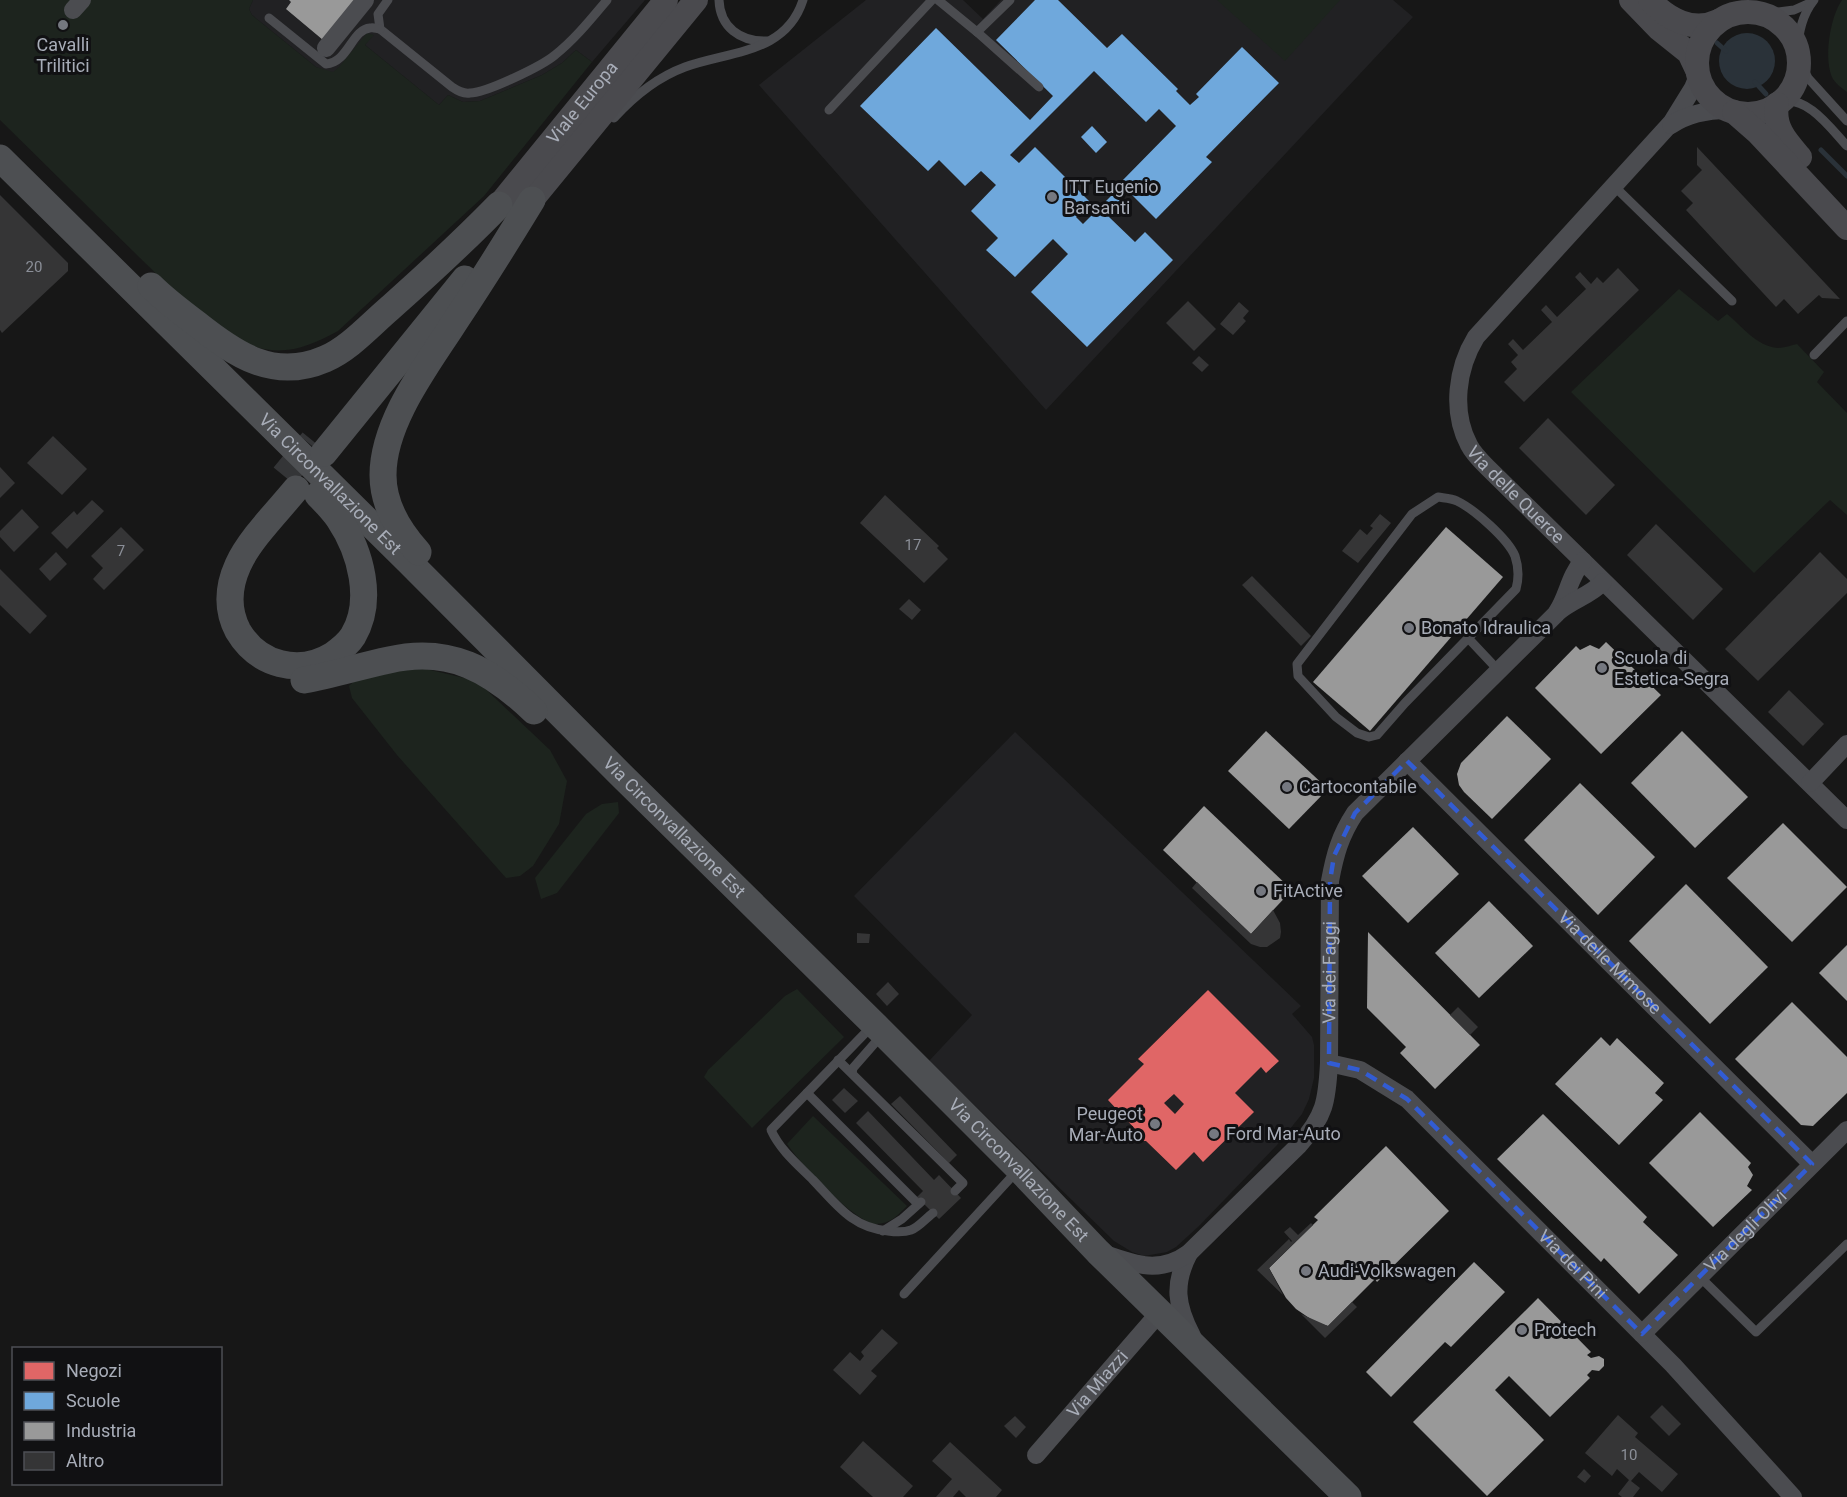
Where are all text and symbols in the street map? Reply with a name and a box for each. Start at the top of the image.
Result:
marker: Cavalli Trilitici [56,18,70,32]
place label: Cavalli Trilitici [36,34,90,76]
street label: Viale Europa [542,57,622,148]
place label: ITT Eugenio Barsanti [1064,176,1159,218]
marker: ITT Eugenio Barsanti [1045,190,1059,204]
house number: 20 [26,258,42,276]
street label: Via Circonvallazione Est [255,409,406,559]
street label: Via delle Querce [1462,442,1569,547]
house number: 17 [905,536,921,554]
house number: 7 [117,542,125,560]
place label: Bonato Idraulica [1421,617,1551,638]
marker: Bonato Idraulica [1402,621,1416,635]
place label: Scuola di Estetica-Segra [1614,647,1729,689]
marker: Scuola di Estetica-Segra [1595,661,1609,675]
street label: Via Circonvallazione Est [599,752,750,902]
place label: Cartocontabile [1299,776,1417,797]
marker: Cartocontabile [1280,780,1294,794]
place label: FitActive [1273,880,1343,901]
marker: FitActive [1254,884,1268,898]
street label: Via delle Mimose [1554,906,1666,1018]
street label: Via dei Faggi [1318,921,1340,1024]
street label: Via Circonvallazione Est [945,1094,1094,1246]
place label: Peugeot Mar-Auto [1069,1103,1143,1145]
marker: Peugeot Mar-Auto [1148,1117,1162,1131]
place label: Ford Mar-Auto [1226,1123,1341,1144]
marker: Ford Mar-Auto [1207,1127,1221,1141]
street label: Via degli Olivi [1700,1185,1791,1276]
street label: Via dei Pini [1534,1225,1612,1303]
place label: Audi-Volkswagen [1318,1260,1456,1281]
marker: Audi-Volkswagen [1299,1264,1313,1278]
place label: Protech [1534,1319,1596,1340]
marker: Protech [1515,1323,1529,1337]
street label: Via Miazzi [1062,1346,1132,1422]
legend [12,1347,222,1485]
text: Negozi [66,1360,122,1381]
text: Scuole [66,1390,120,1411]
text: Industria [66,1420,136,1441]
house number: 10 [1621,1446,1637,1464]
text: Altro [66,1450,104,1471]

